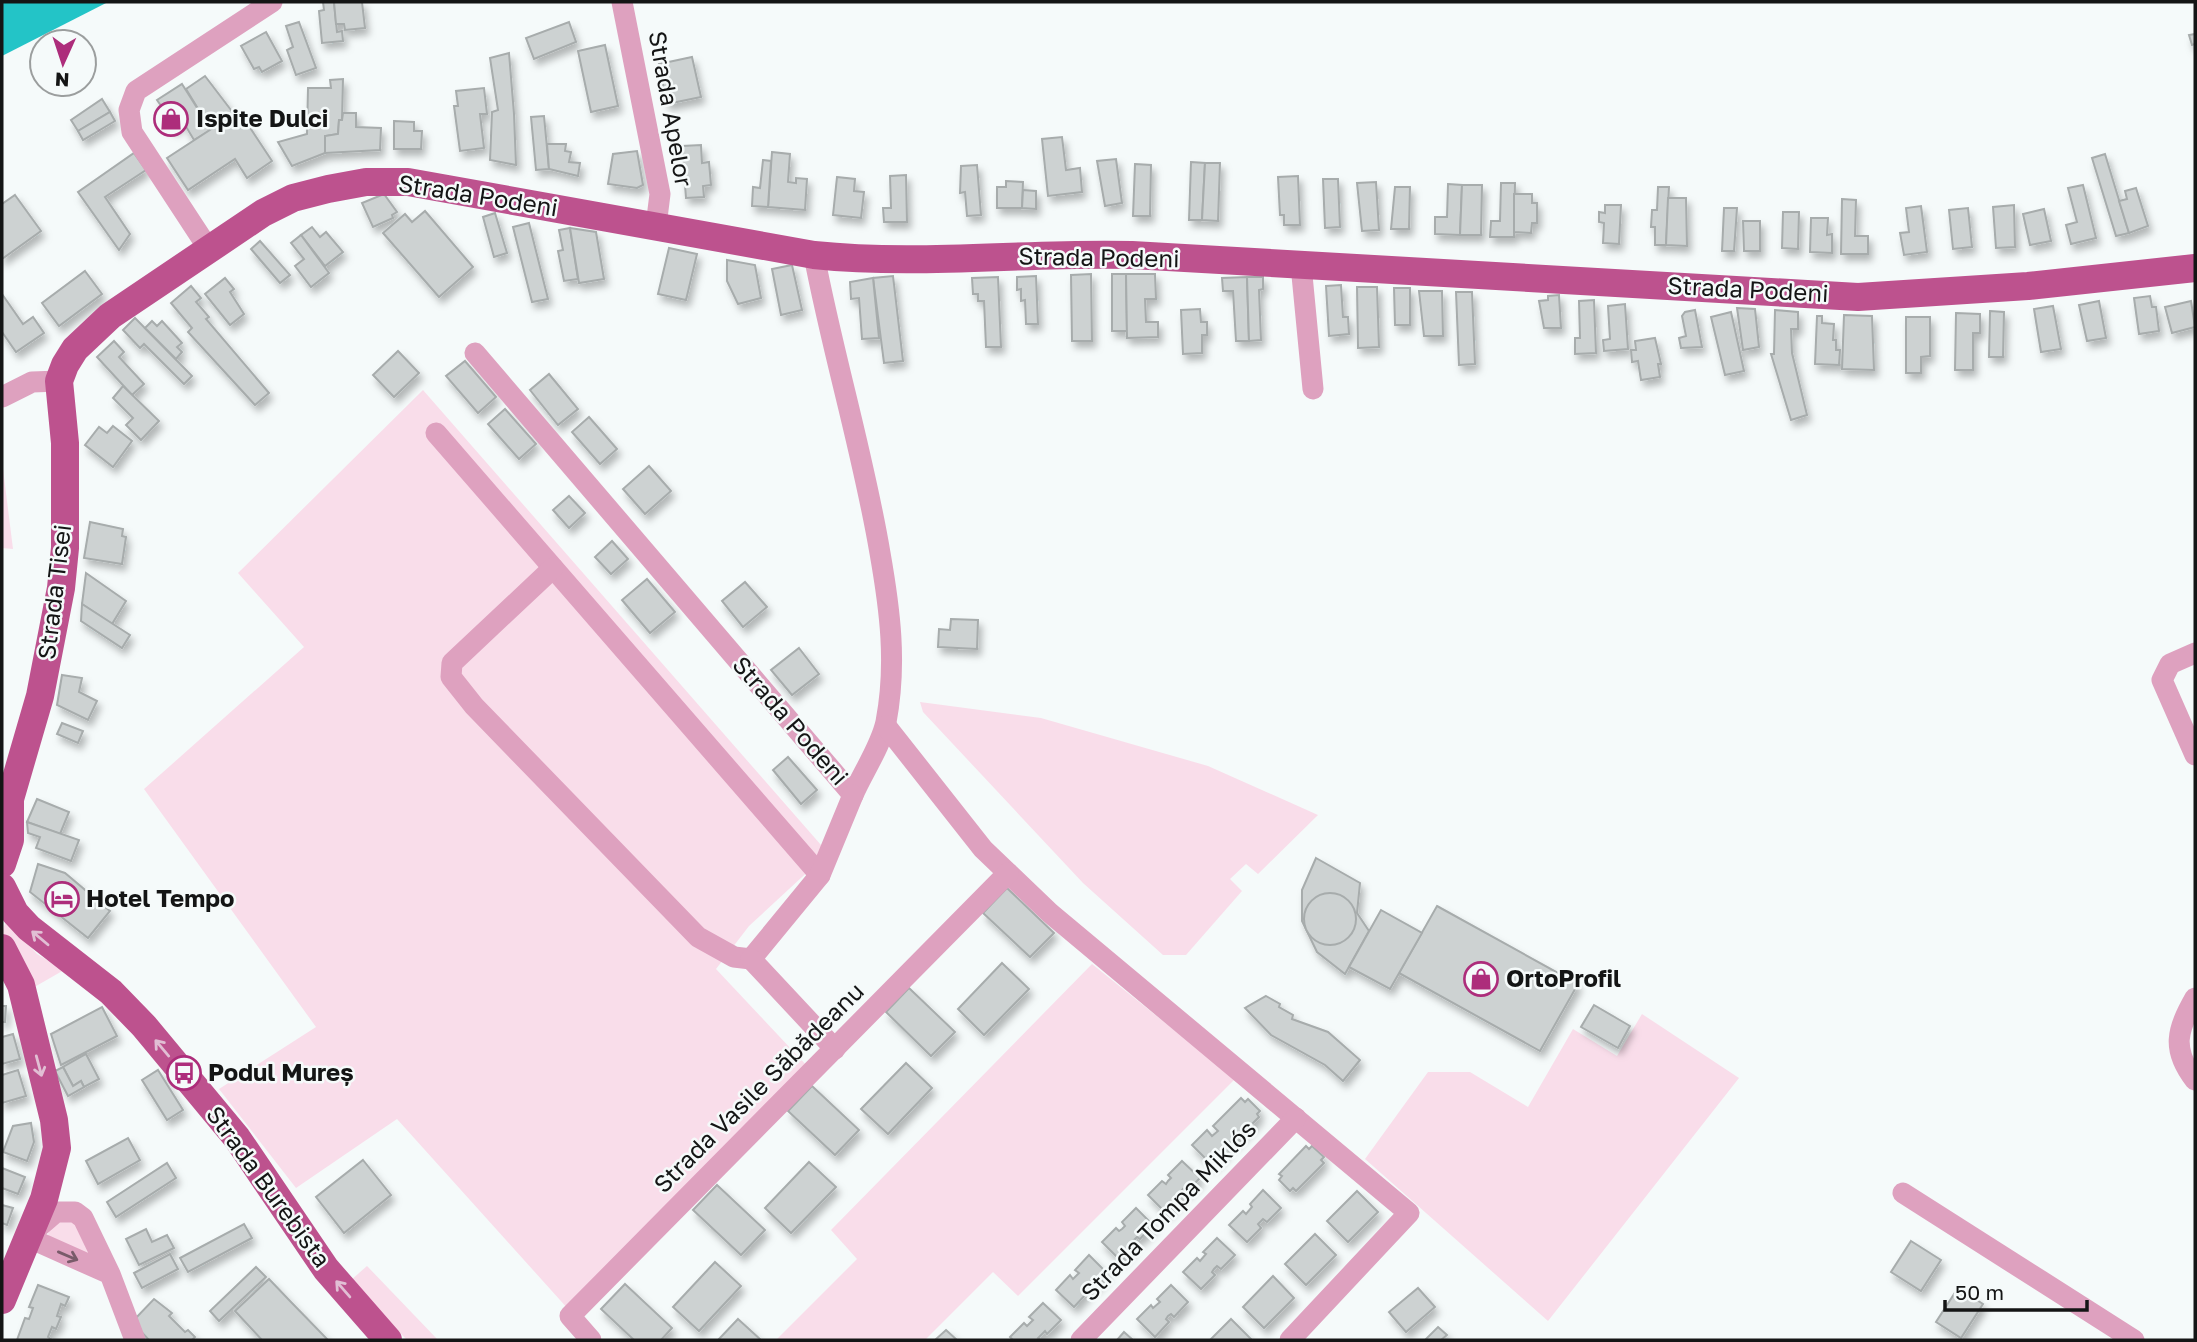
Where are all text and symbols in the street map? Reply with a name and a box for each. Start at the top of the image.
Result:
north arrow [28,28,98,98]
street label: Strada Apelor [644,29,699,189]
text: N [54,69,70,92]
shop icon: Ispite Dulci [152,100,190,138]
place label: Ispite Dulci [196,103,328,132]
street label: Strada Podeni [396,168,560,221]
street label: Strada Podeni [1018,241,1180,272]
street label: Strada Podeni [1667,270,1829,307]
street label: Strada Tisei [31,523,76,661]
street label: Strada Podeni [727,650,855,790]
hotel icon: Hotel Tempo [43,880,81,918]
place label: Hotel Tempo [86,883,234,912]
one-way arrow [32,930,50,946]
shop icon: OrtoProfil [1462,960,1500,998]
place label: OrtoProfil [1506,963,1621,992]
street label: Strada Vasile Săbădeanu [647,976,869,1198]
one-way arrow [154,1040,170,1058]
bus stop icon: Podul Mureș [165,1054,203,1092]
one-way arrow [33,1055,46,1077]
place label: Podul Mureș [208,1057,354,1086]
street label: Strada Burebista [201,1100,337,1272]
street label: Strada Tompa Miklós [1074,1114,1261,1306]
one-way arrow [57,1250,79,1263]
scale bar [1945,1268,2087,1312]
text: 50 m [1955,1279,2004,1305]
one-way arrow [335,1280,351,1298]

